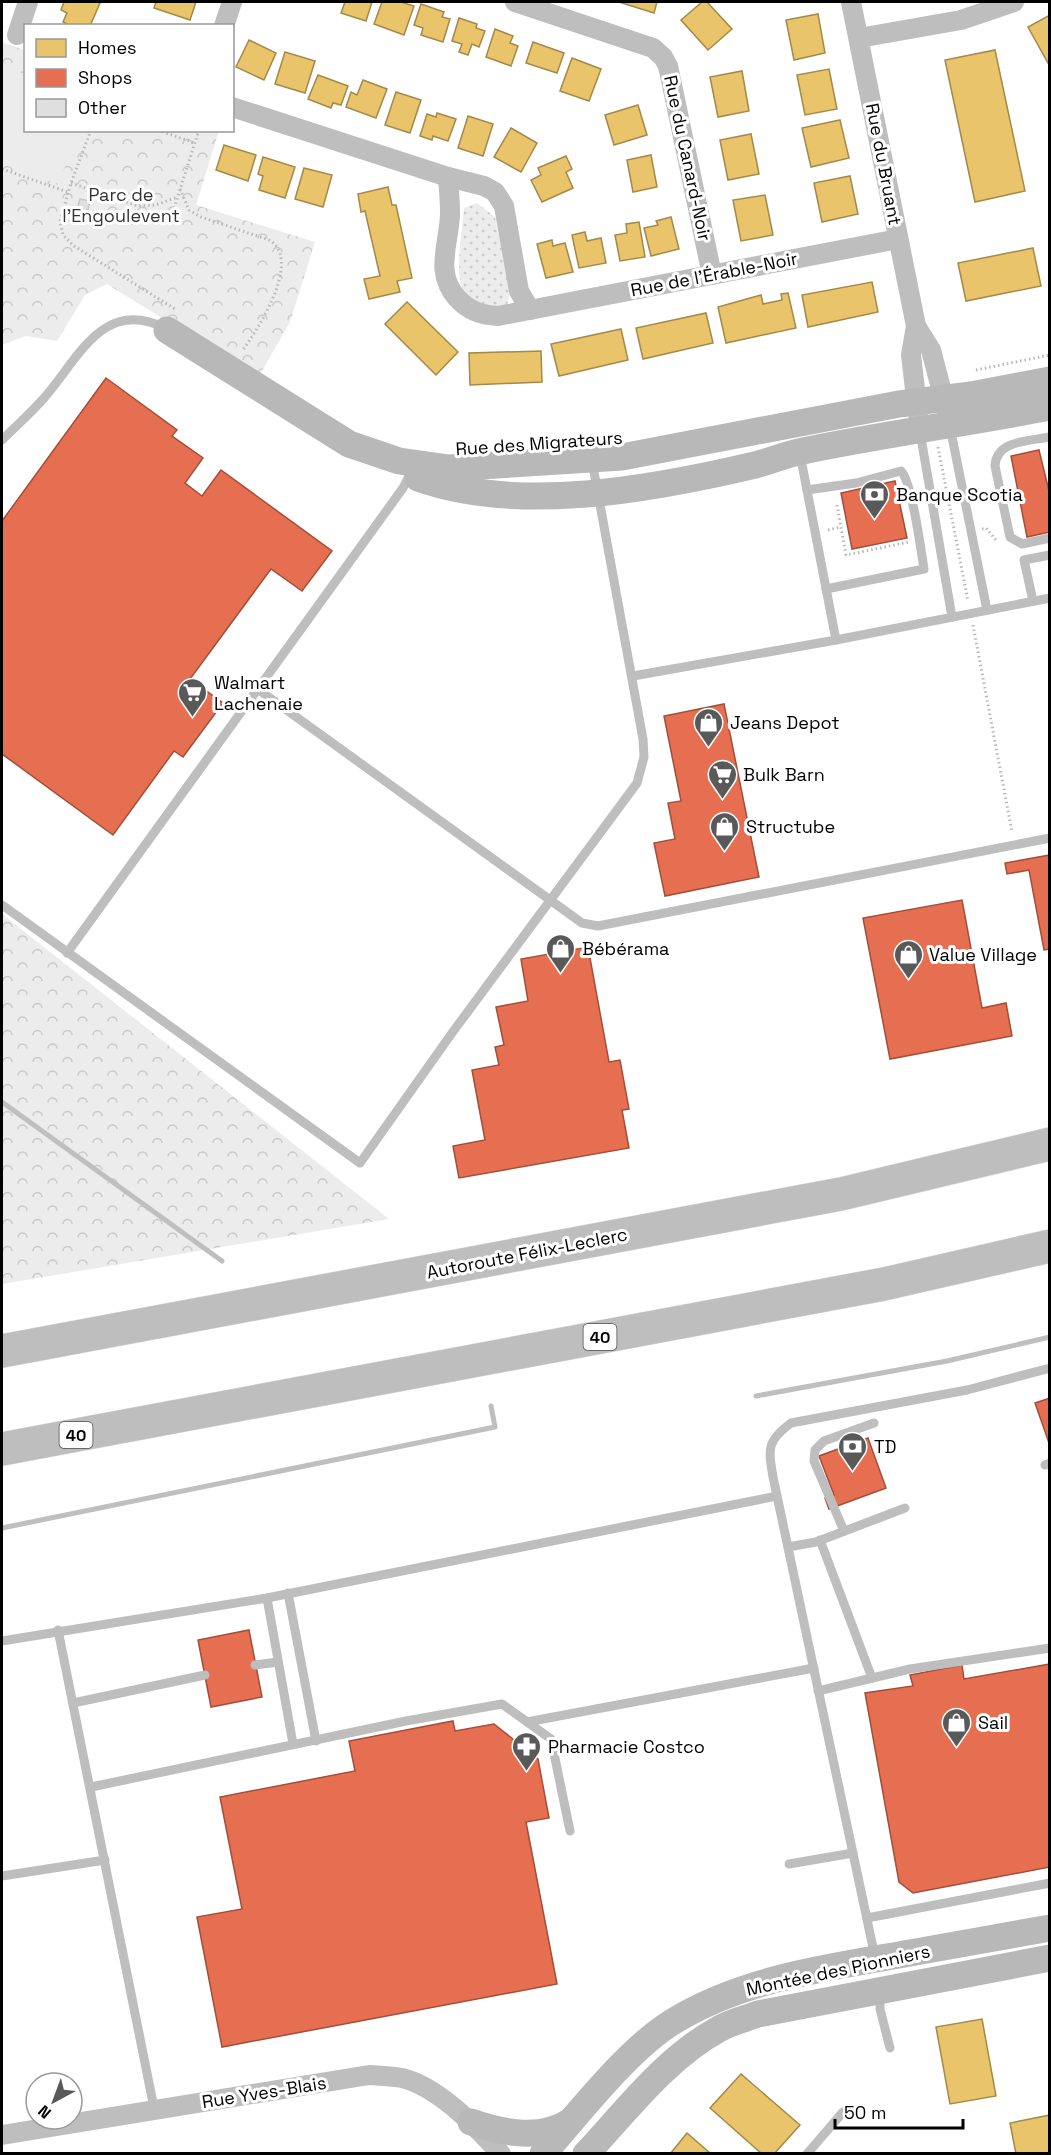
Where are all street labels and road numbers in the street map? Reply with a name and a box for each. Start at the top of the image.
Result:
street label: Rue du Canard-Noir [659,73,717,243]
street label: Rue du Bruant [861,101,907,227]
street label: Rue de l'Érable-Noir [629,246,800,301]
street label: Rue des Migrateurs [455,426,623,460]
street label: Autoroute Félix-Leclerc [425,1222,629,1284]
road number: 40 [584,1324,616,1350]
road number: 40 [60,1422,92,1448]
street label: Montée des Pionniers [744,1939,932,2001]
street label: Rue Yves-Blais [200,2071,328,2113]

